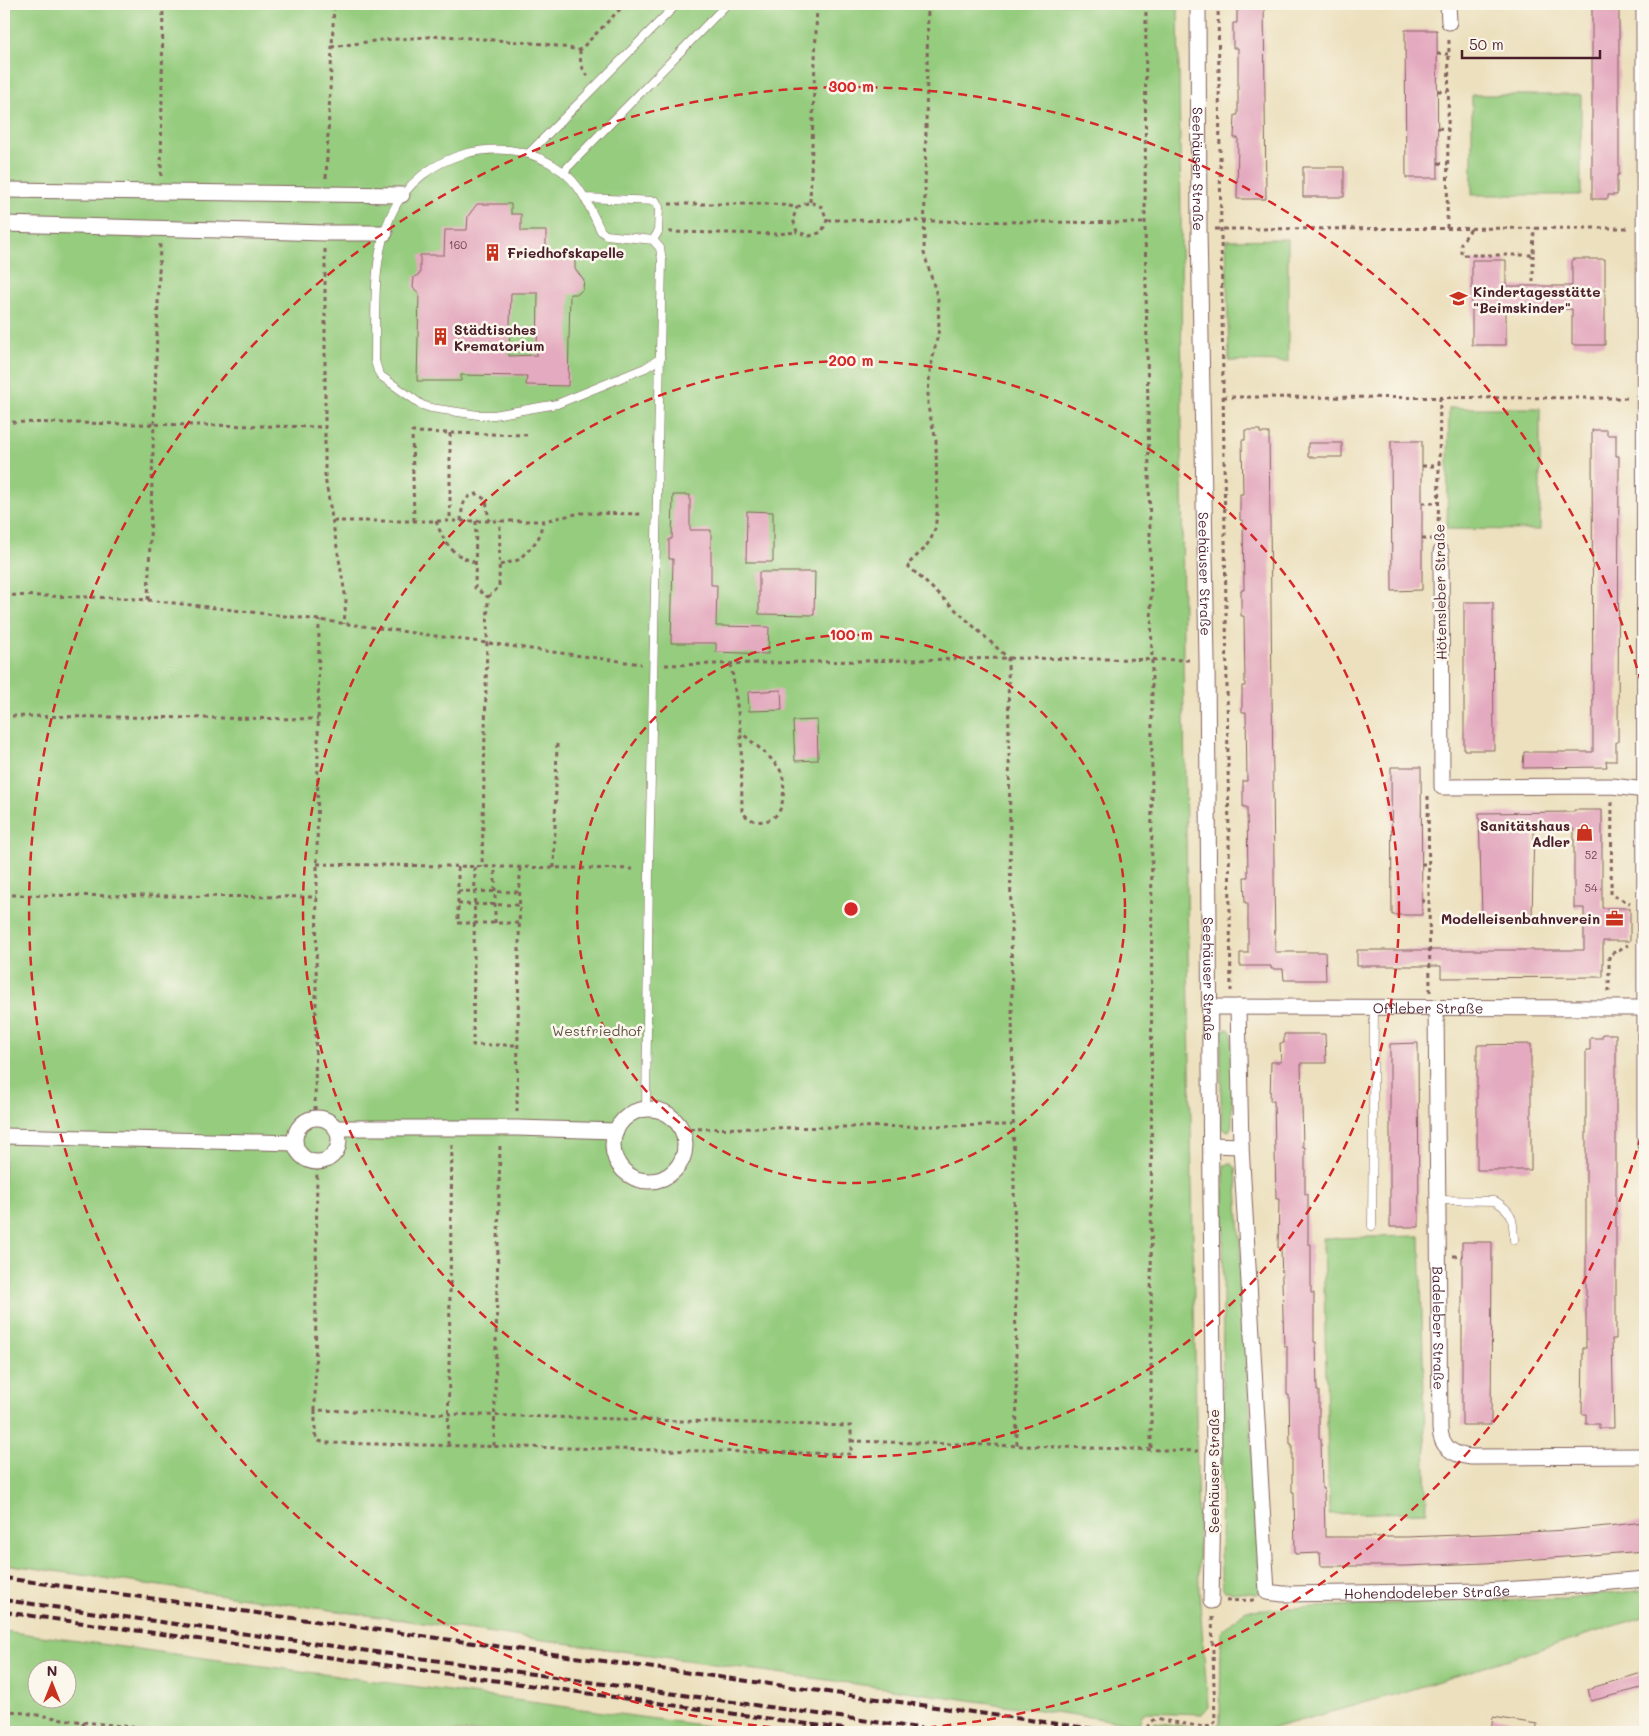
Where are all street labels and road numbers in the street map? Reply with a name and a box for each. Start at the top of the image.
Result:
street label: Seehäuser Straße [1189,107,1209,231]
street label: Seehäuser Straße [1195,512,1216,636]
street label: Hötensleber Straße [1429,524,1451,660]
street label: Seehäuser Straße [1199,917,1219,1041]
street label: Offleber Straße [1373,998,1483,1017]
street label: Badeleber Straße [1429,1266,1449,1390]
street label: Seehäuser Straße [1204,1409,1223,1533]
street label: Hohendodeleber Straße [1344,1580,1511,1603]

